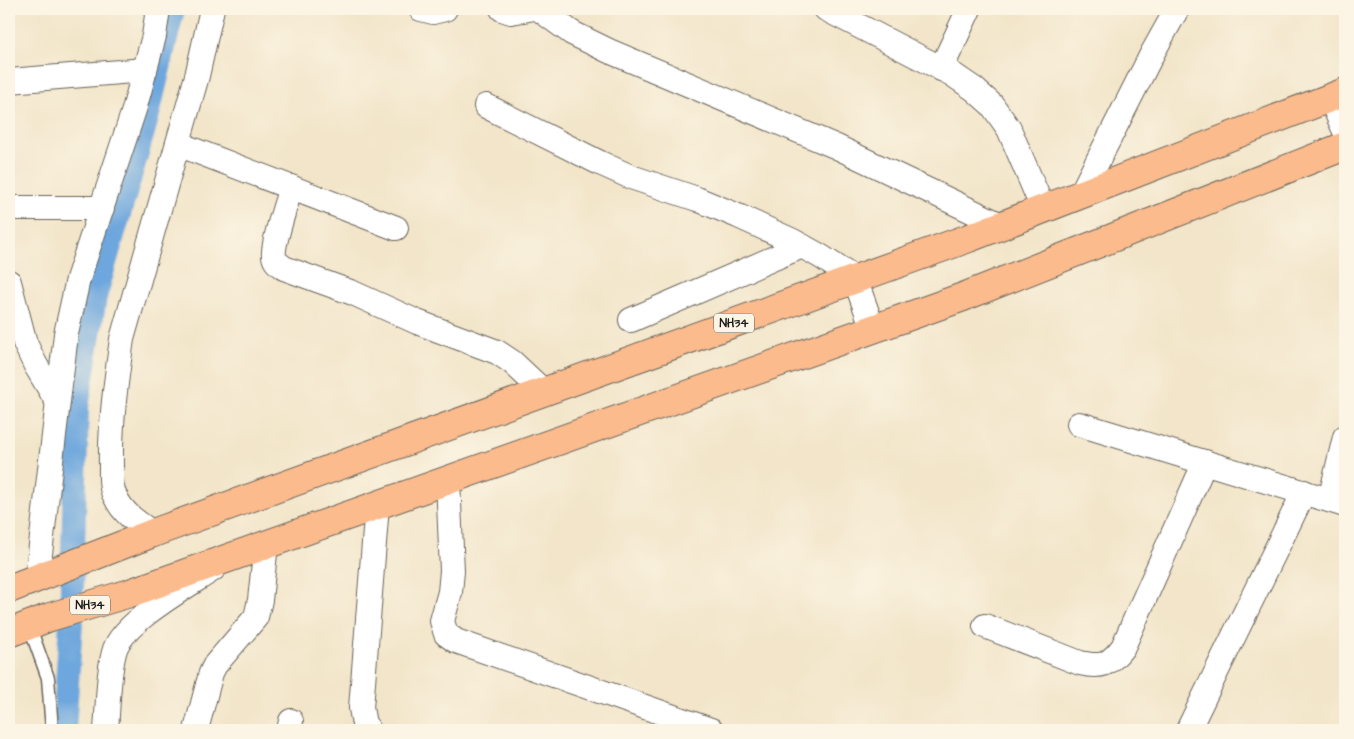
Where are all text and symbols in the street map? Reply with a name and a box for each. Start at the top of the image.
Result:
road number: NH34 [714,314,754,332]
road number: NH34 [70,596,110,614]

